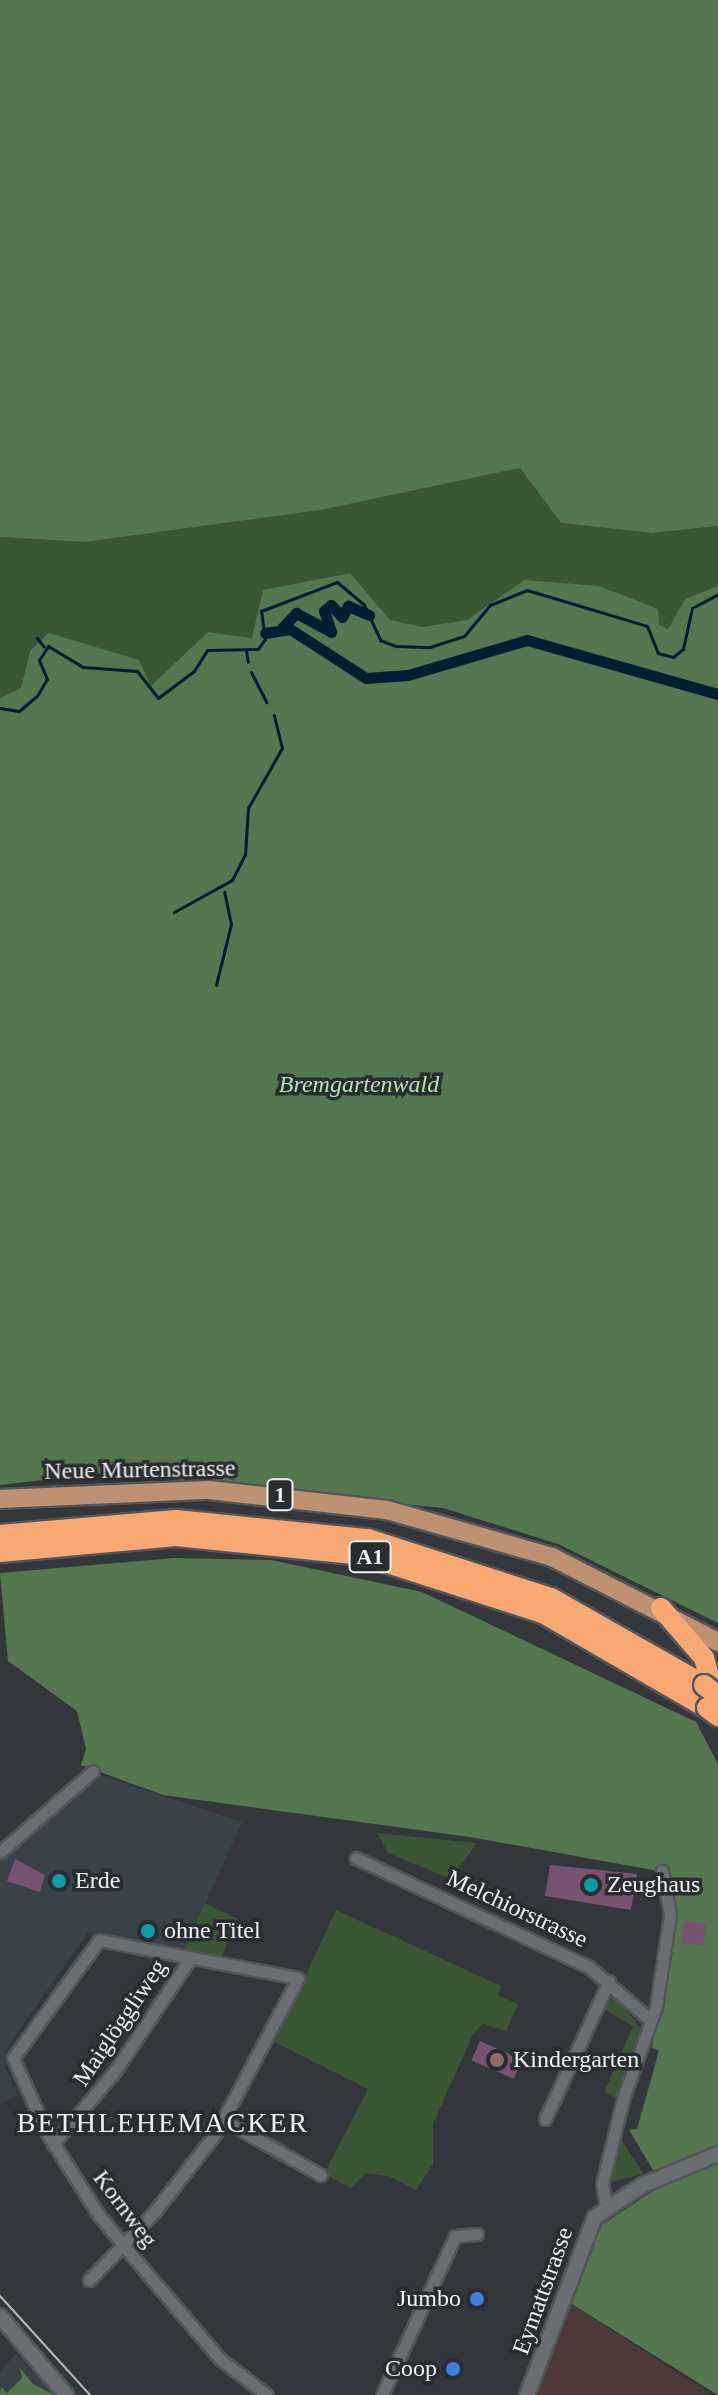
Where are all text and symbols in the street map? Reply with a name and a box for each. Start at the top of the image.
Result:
park label: Bremgartenwald [279,1071,439,1099]
street label: Neue Murtenstrasse [44,1454,236,1486]
road number: 1 [266,1477,294,1513]
road number: A1 [348,1539,392,1575]
street label: Melchiorstrasse [442,1864,592,1954]
place label: Erde [75,1867,120,1895]
place label: Zeughaus [607,1871,700,1899]
marker: Erde [50,1872,68,1890]
marker: Zeughaus [582,1876,600,1894]
place label: ohne Titel [164,1917,261,1945]
marker: ohne Titel [139,1922,157,1940]
street label: Maiglöggliweg [67,1954,173,2092]
place label: Kindergarten [513,2046,639,2074]
marker: Kindergarten [488,2051,506,2069]
district label: BETHLEHEMACKER [17,2106,309,2140]
street label: Kornweg [87,2165,163,2253]
street label: Eymattstrasse [507,2223,579,2359]
place label: Jumbo [397,2285,461,2313]
marker: Jumbo [468,2290,486,2308]
place label: Coop [385,2355,437,2383]
marker: Coop [444,2360,462,2378]

